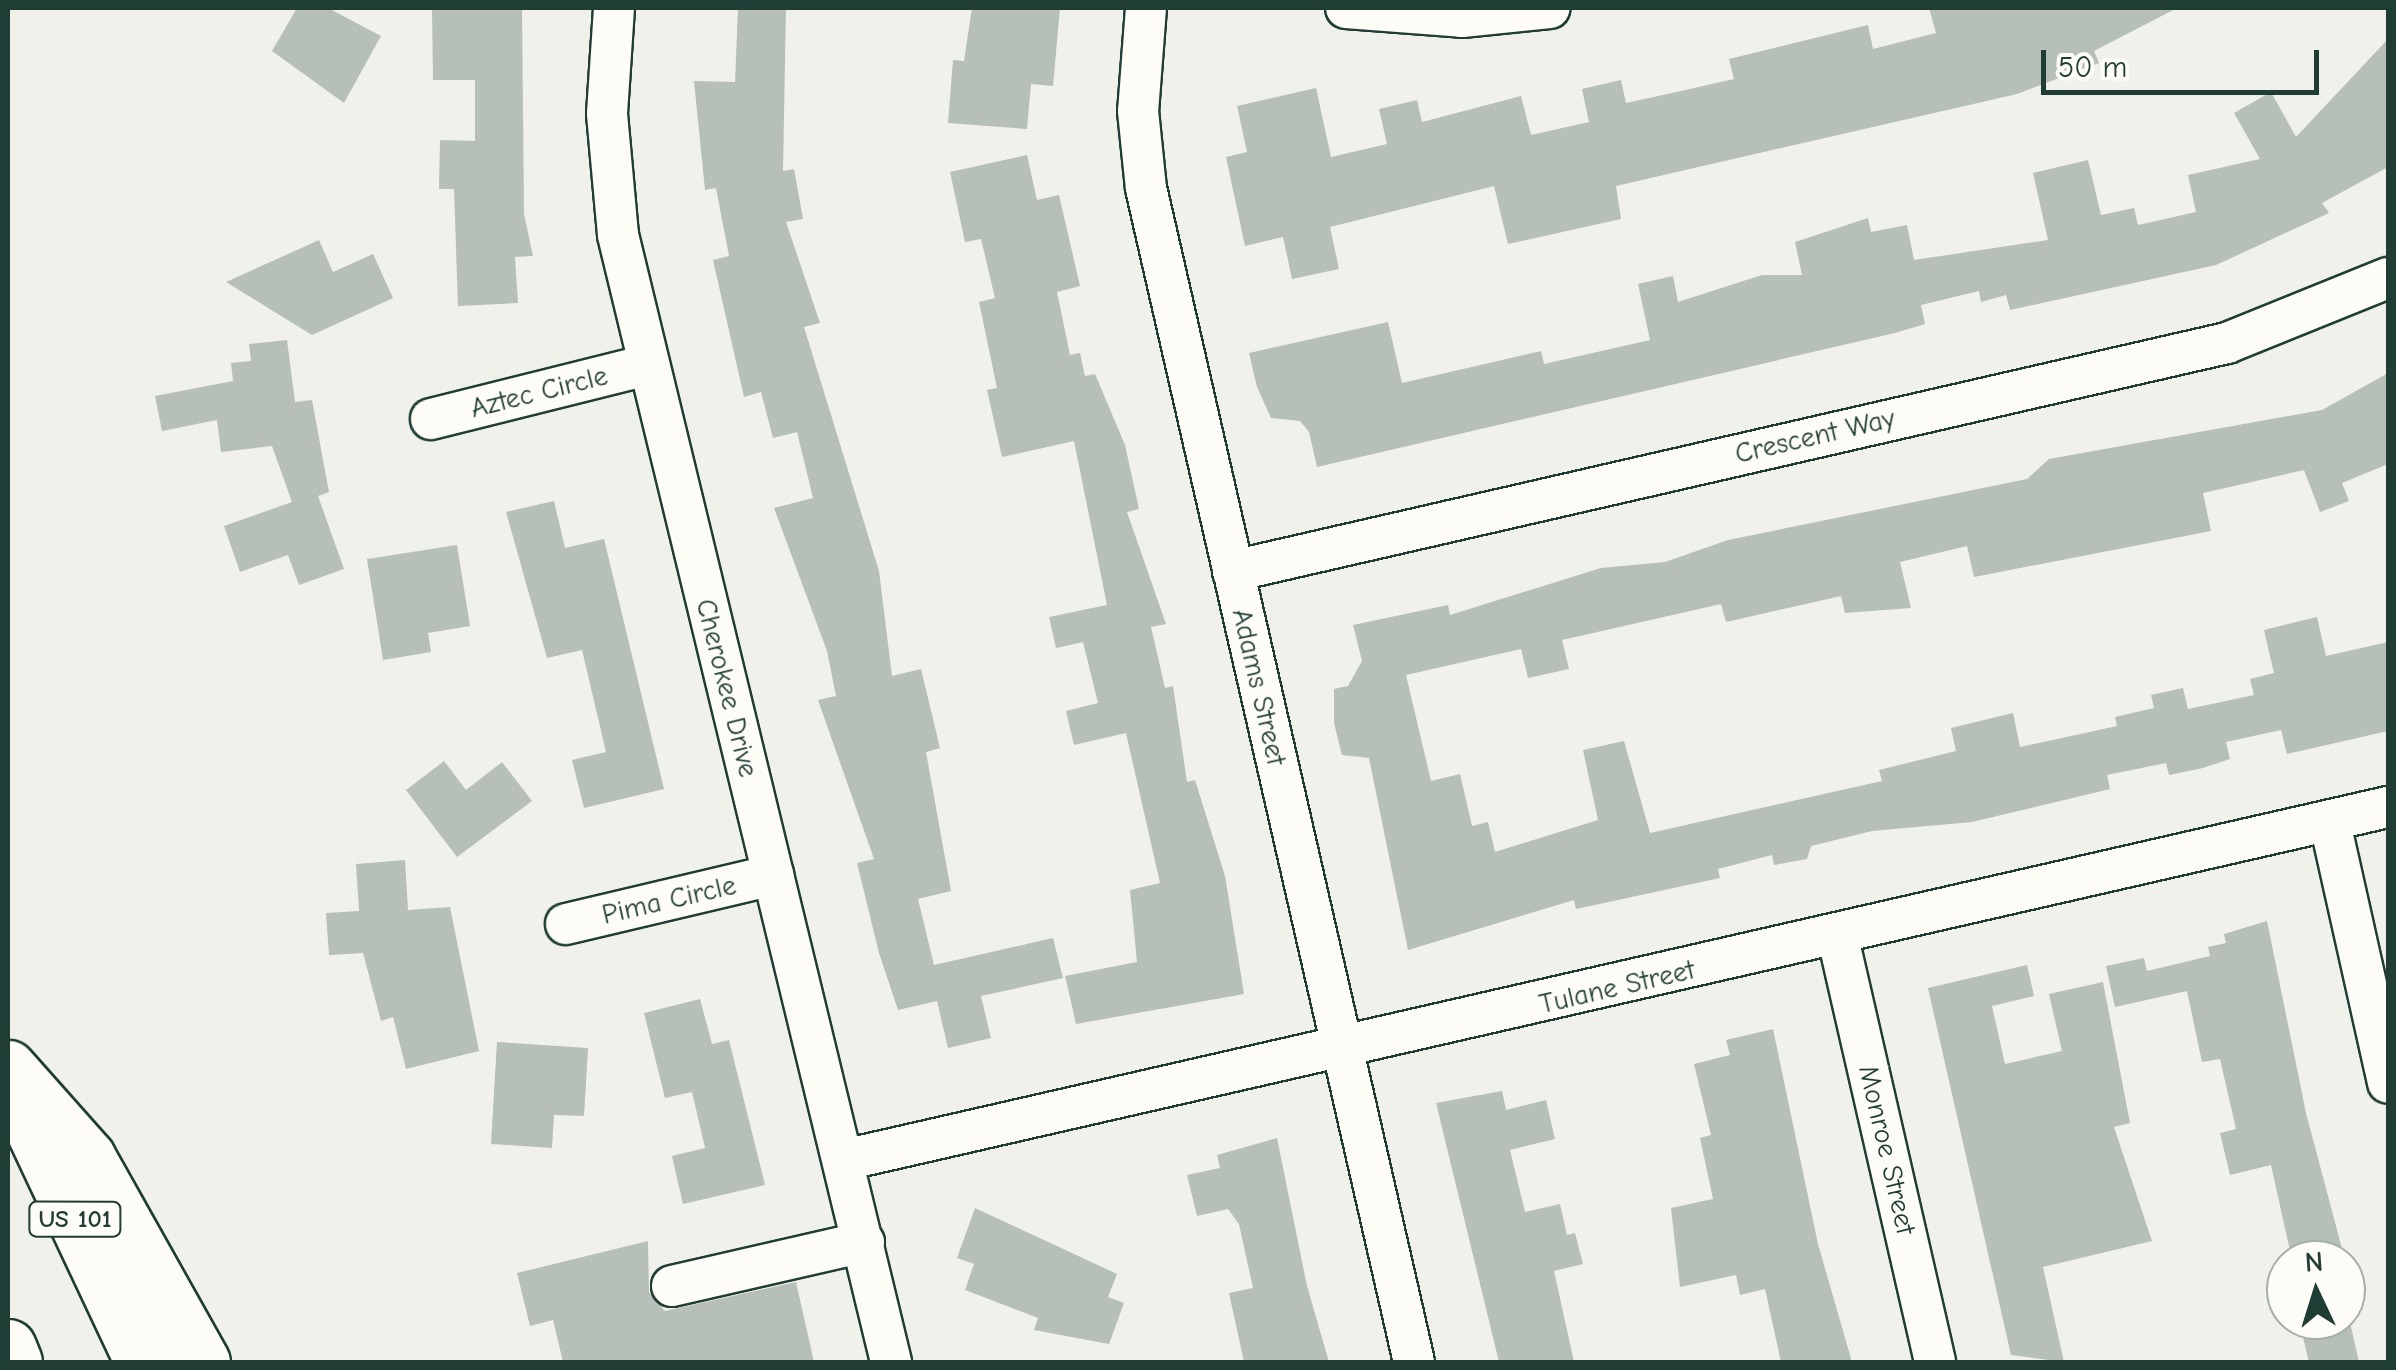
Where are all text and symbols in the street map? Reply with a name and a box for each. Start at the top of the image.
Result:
scale bar [2046,30,2324,92]
text: 50 m [2058,50,2127,85]
street label: Aztec Circle [467,359,611,425]
street label: Crescent Way [1732,401,1898,471]
street label: Cherokee Drive [689,595,765,781]
street label: Adams Street [1225,605,1293,769]
street label: Pima Circle [599,868,739,932]
street label: Tulane Street [1536,953,1698,1021]
street label: Monroe Street [1851,1062,1923,1238]
road number: US 101 [28,1199,122,1239]
north arrow [2266,1240,2366,1340]
text: N [2304,1245,2324,1279]

